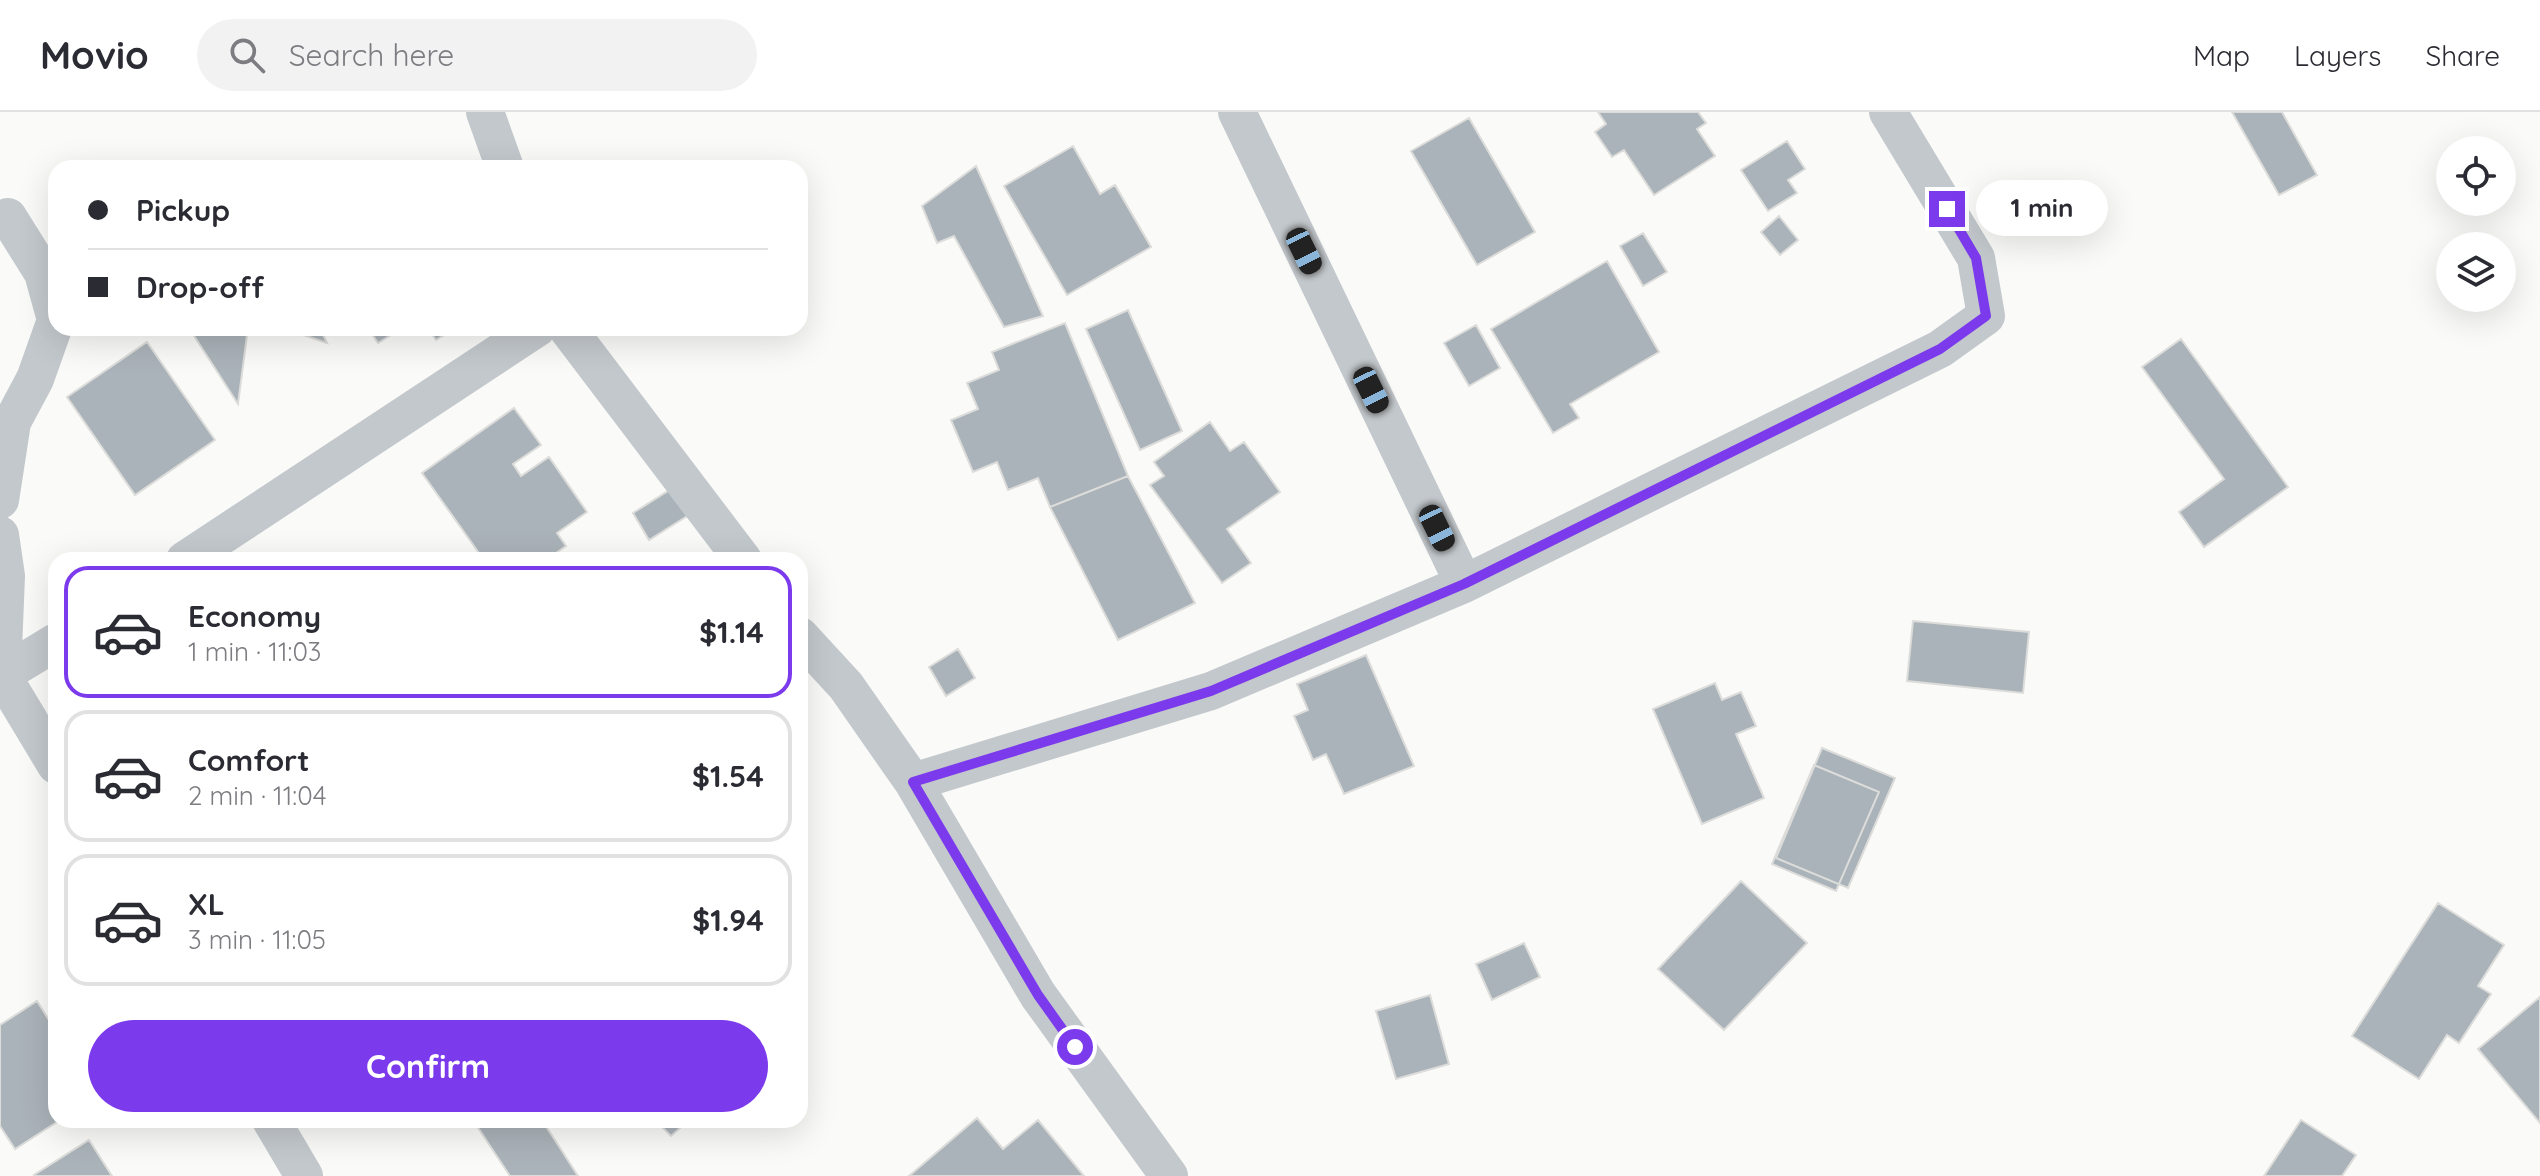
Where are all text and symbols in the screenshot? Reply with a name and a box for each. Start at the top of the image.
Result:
search box [197,19,757,91]
text: Movio [40,31,149,79]
icon: search [225,33,269,77]
text: Search here [289,36,454,74]
text: Map [2193,38,2250,73]
text: Layers [2294,38,2381,73]
text: Share [2425,38,2500,73]
map controls [2436,136,2516,312]
button: locate [2436,136,2516,216]
callout: 1 min [1975,181,2107,237]
text: Pickup [136,191,230,229]
route end [1929,191,1965,227]
text: 1 min [2011,191,2074,224]
car [1283,224,1325,278]
button: layers [2436,232,2516,312]
text: Drop-off [136,268,264,306]
car [1350,363,1392,417]
car [1416,501,1458,555]
icon: car [92,596,164,668]
text: Economy [188,597,321,635]
text: $1.14 [699,613,764,651]
text: 1 min · 11:03 [188,635,321,668]
icon: car [92,740,164,812]
text: Comfort [188,741,309,779]
text: $1.54 [692,757,764,795]
text: 2 min · 11:04 [188,779,326,812]
icon: car [92,884,164,956]
text: XL [188,885,225,923]
text: $1.94 [692,901,764,939]
text: 3 min · 11:05 [188,923,326,956]
button: Confirm [88,1020,768,1112]
route start [1057,1029,1093,1065]

